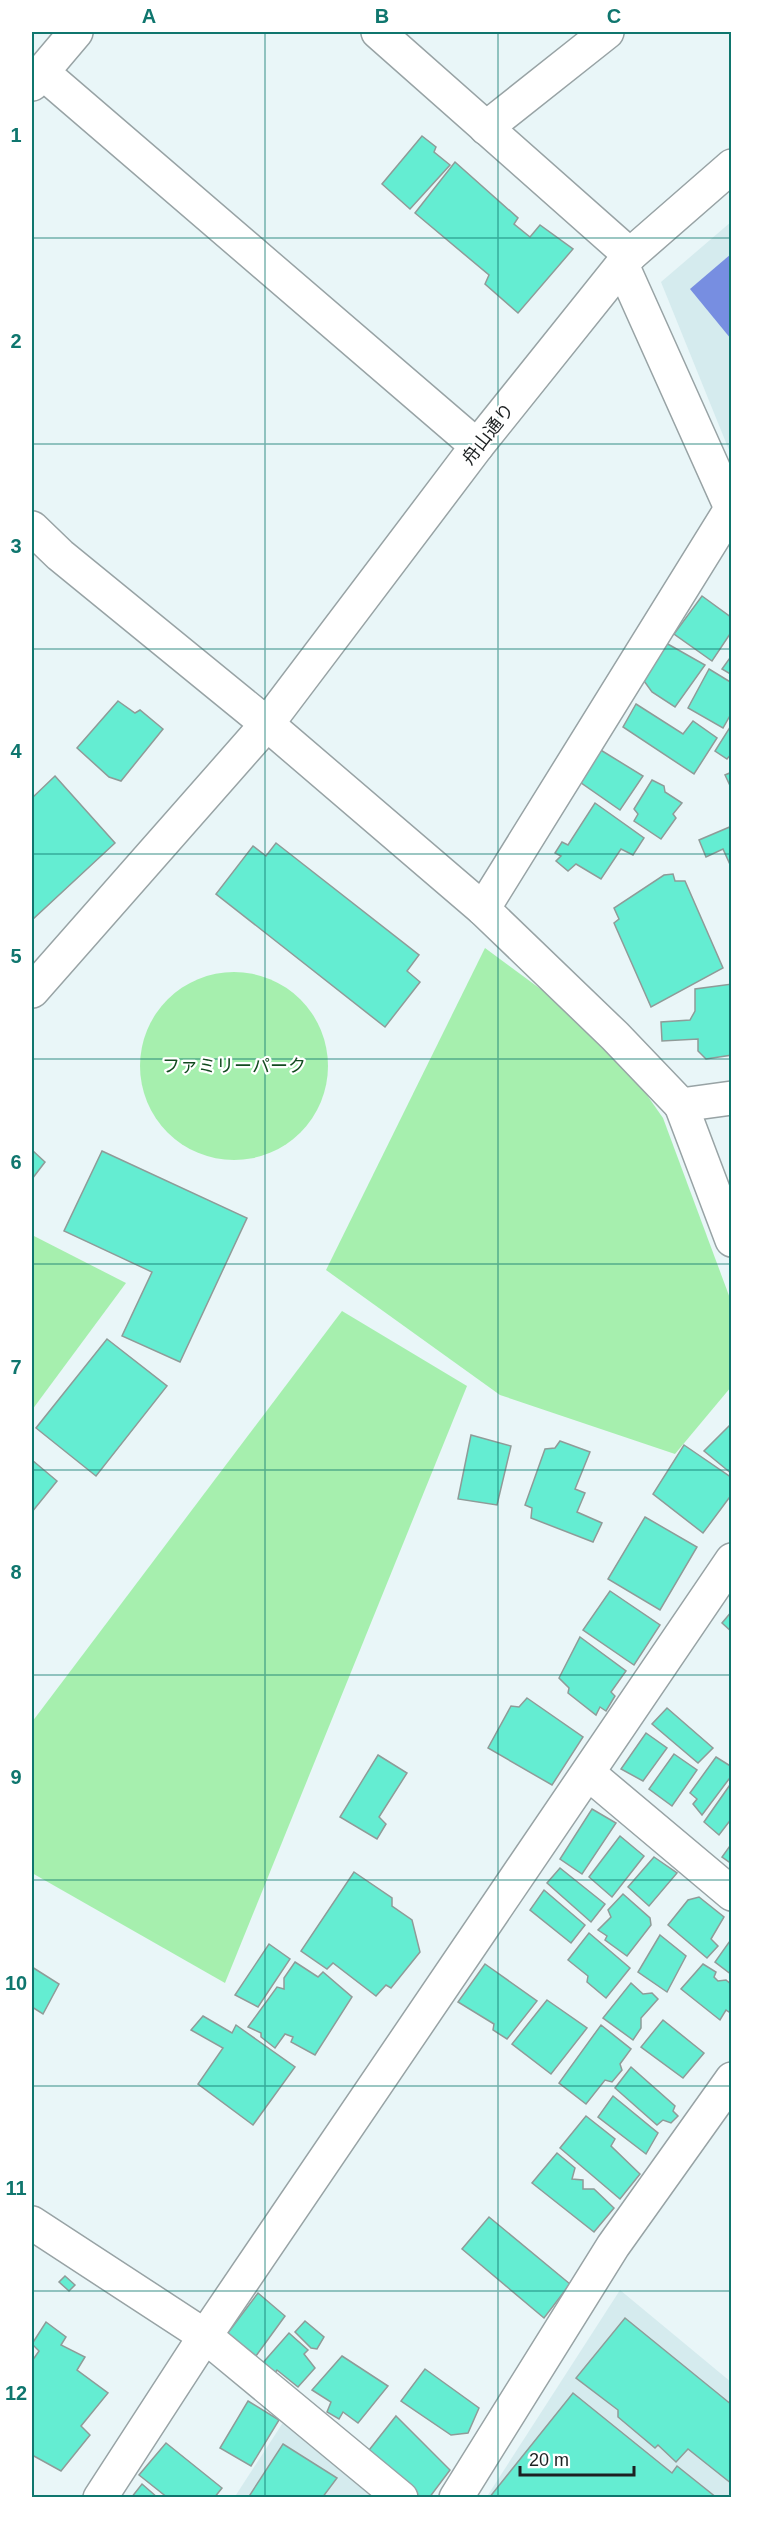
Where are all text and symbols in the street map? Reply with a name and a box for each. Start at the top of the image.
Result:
text: A [142,5,156,27]
text: B [375,5,389,27]
text: C [607,5,621,27]
text: 1 [10,124,22,146]
text: 2 [10,330,22,352]
street label: 舟山通り [458,399,518,469]
text: 3 [10,535,22,557]
text: 4 [10,740,22,762]
text: 5 [10,945,22,967]
park label: ファミリーパーク [162,1056,306,1076]
text: 6 [10,1151,22,1173]
text: 7 [10,1356,22,1378]
text: 8 [10,1561,22,1583]
text: 9 [10,1766,22,1788]
text: 10 [5,1972,27,1994]
text: 11 [5,2177,27,2199]
text: 12 [5,2382,27,2404]
scale bar [520,2439,634,2477]
text: 20 m [529,2450,569,2470]

